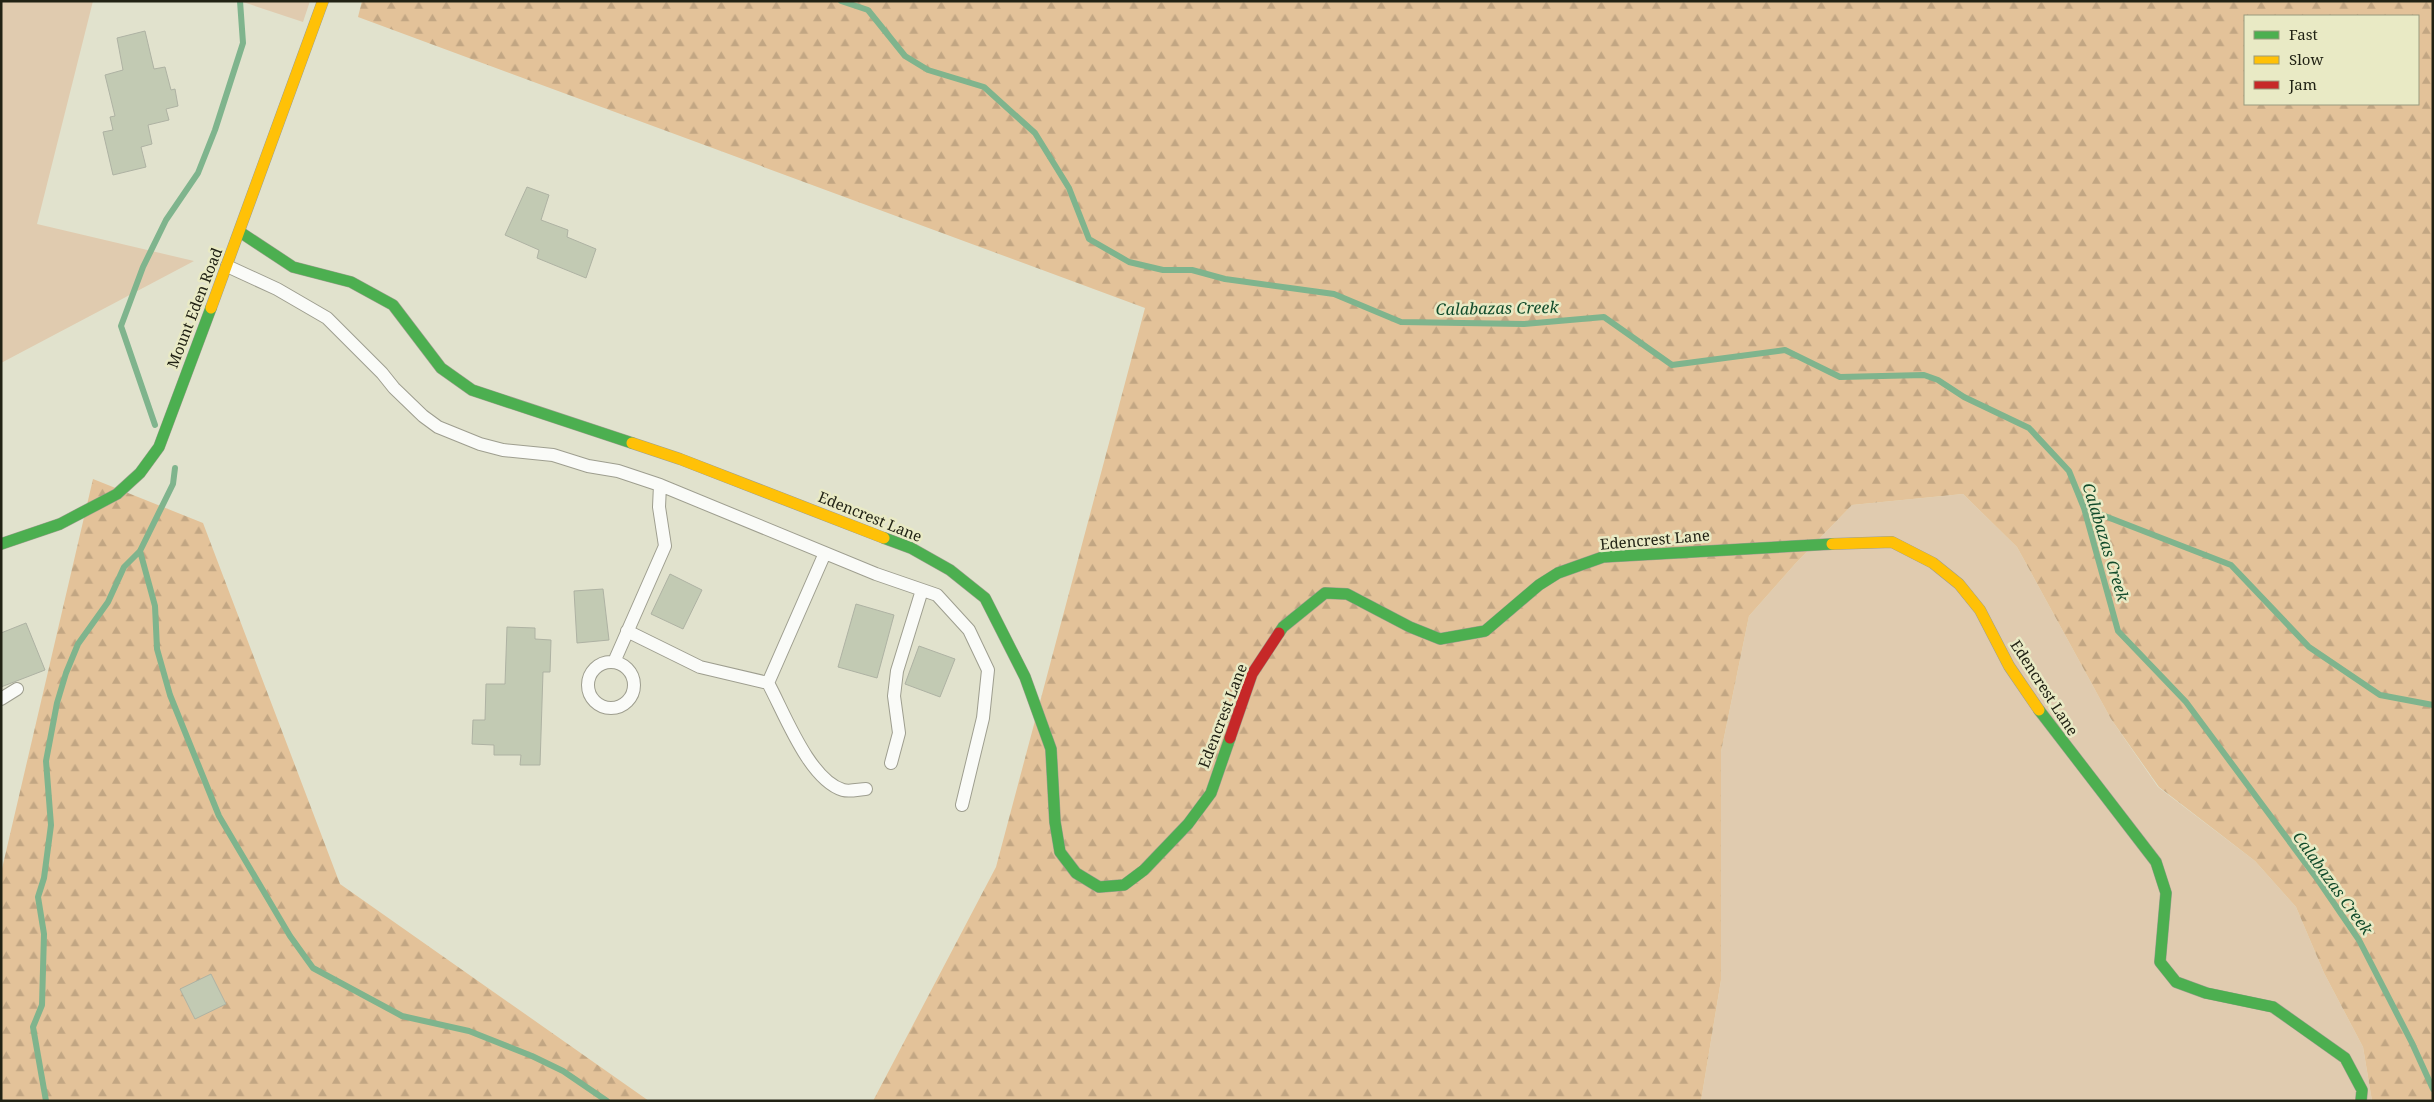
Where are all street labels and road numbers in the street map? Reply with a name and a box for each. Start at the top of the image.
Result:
street label: Mount Eden Road [162,245,226,371]
street label: Edencrest Lane [816,486,925,546]
street label: Edencrest Lane [1599,524,1711,554]
street label: Edencrest Lane [2006,636,2083,739]
street label: Edencrest Lane [1193,661,1251,771]

